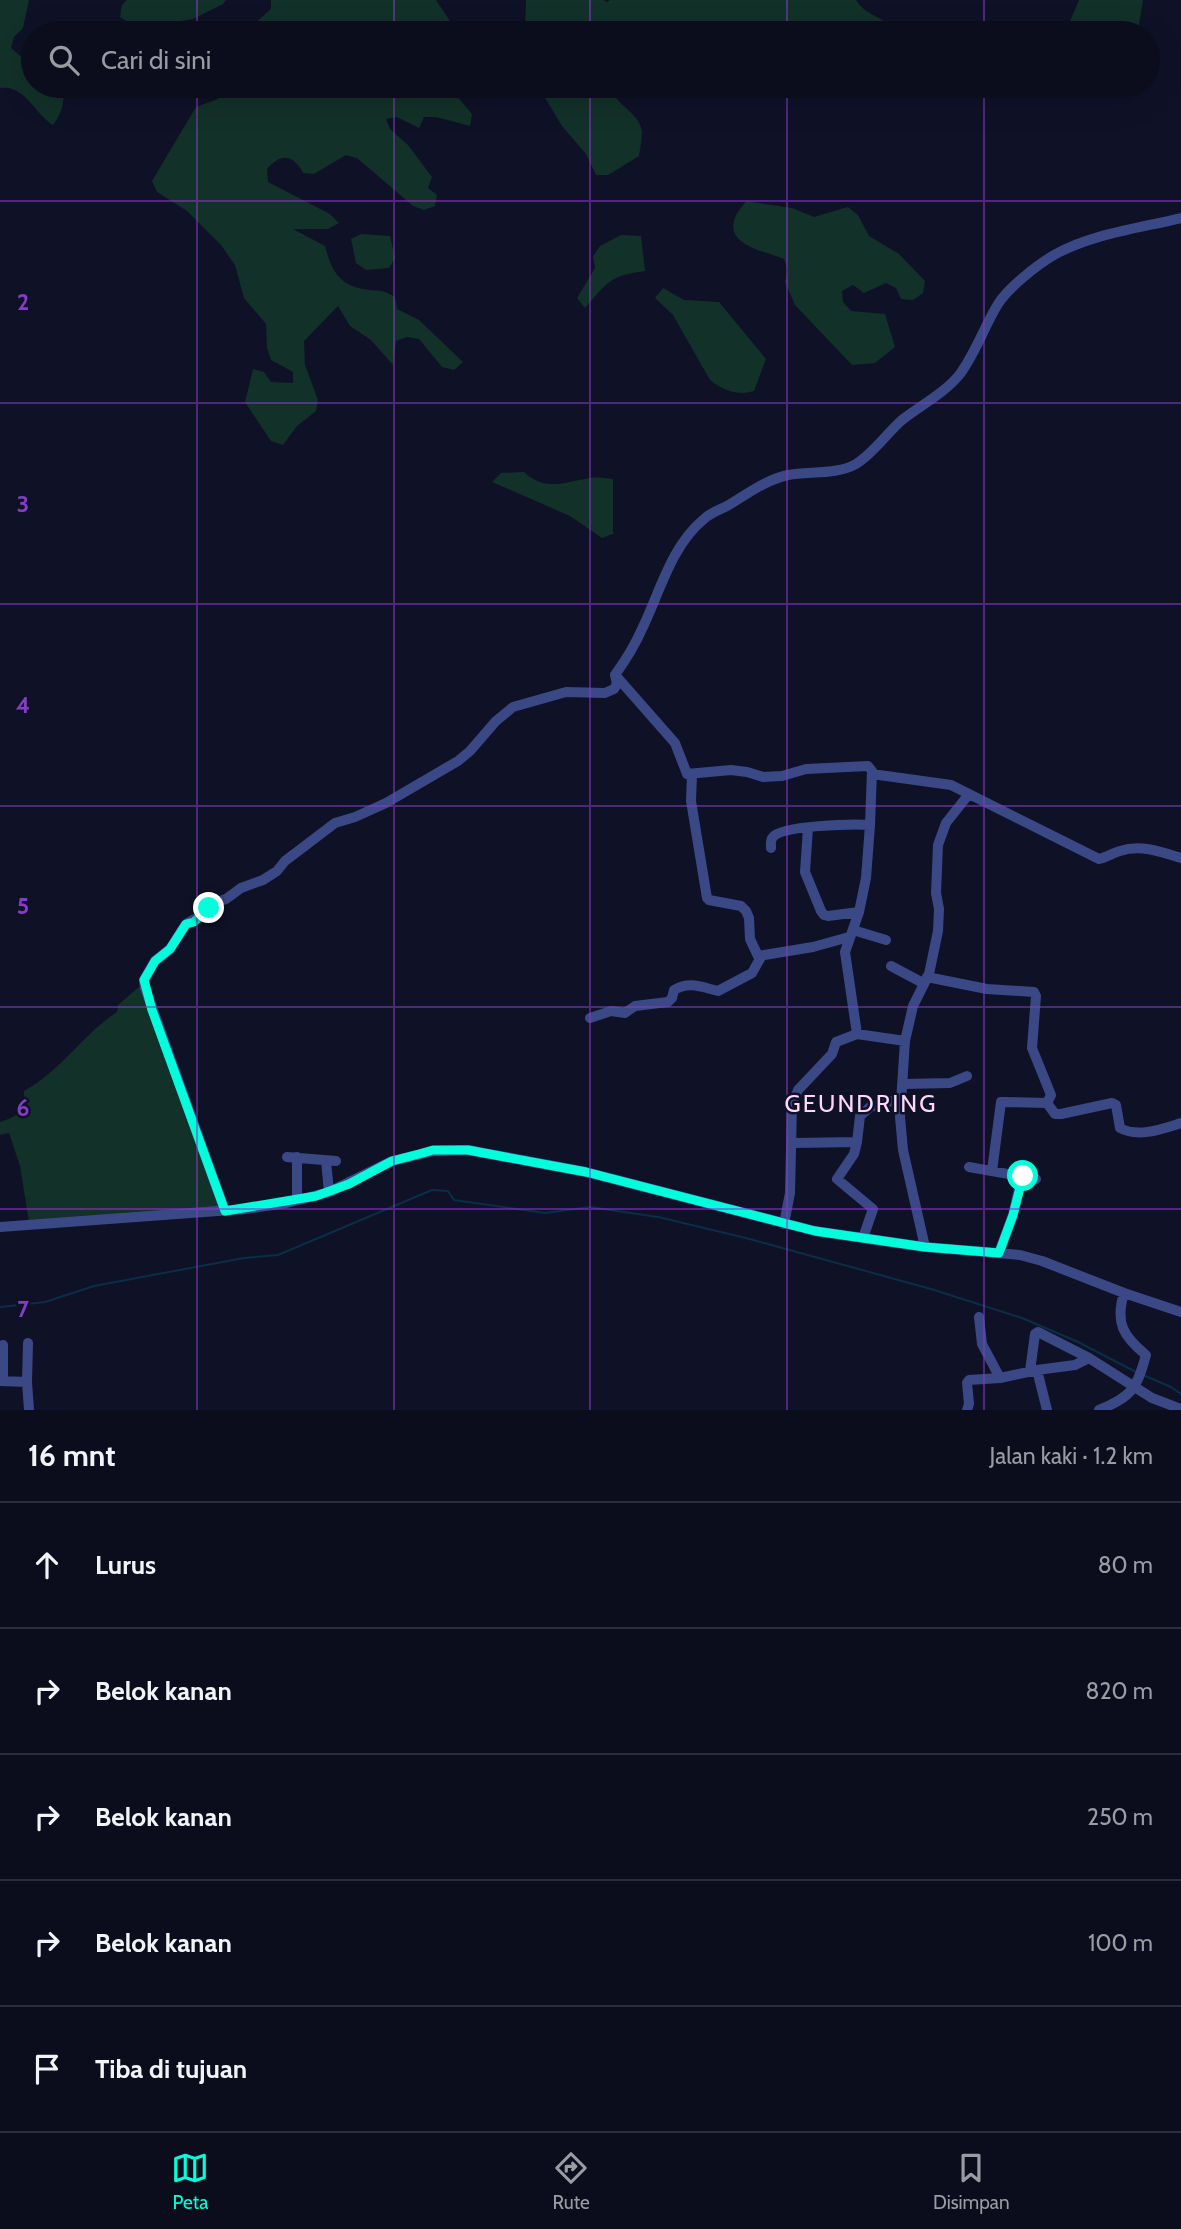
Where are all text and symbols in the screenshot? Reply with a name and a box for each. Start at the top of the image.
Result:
search box [21,21,1160,98]
icon: search [45,41,83,79]
text: Cari di sini [101,44,211,76]
text: 2 [17,288,29,316]
text: 3 [17,490,29,518]
text: 4 [16,691,30,719]
text: 5 [17,892,29,920]
route end [193,892,224,923]
district label: GEUNDRING [785,1089,937,1118]
text: 6 [17,1094,29,1122]
route start [1007,1160,1038,1191]
text: 7 [17,1295,29,1323]
text: 16 mnt [28,1437,115,1474]
text: Jalan kaki · 1.2 km [990,1442,1153,1470]
icon: ahead [28,1546,66,1584]
text: Lurus [95,1549,156,1581]
text: 80 m [1098,1551,1153,1579]
icon: right [28,1672,66,1710]
text: Belok kanan [95,1675,232,1707]
text: 820 m [1086,1677,1153,1705]
icon: right [28,1798,66,1836]
text: Belok kanan [95,1801,232,1833]
text: 250 m [1087,1803,1153,1831]
icon: right [28,1924,66,1962]
text: Belok kanan [95,1927,232,1959]
text: 100 m [1088,1929,1153,1957]
icon: arrive [28,2050,66,2088]
text: Tiba di tujuan [95,2053,247,2085]
tab: Peta [171,2149,209,2214]
tab: Rute [552,2149,590,2214]
tab: Disimpan [933,2149,1010,2214]

